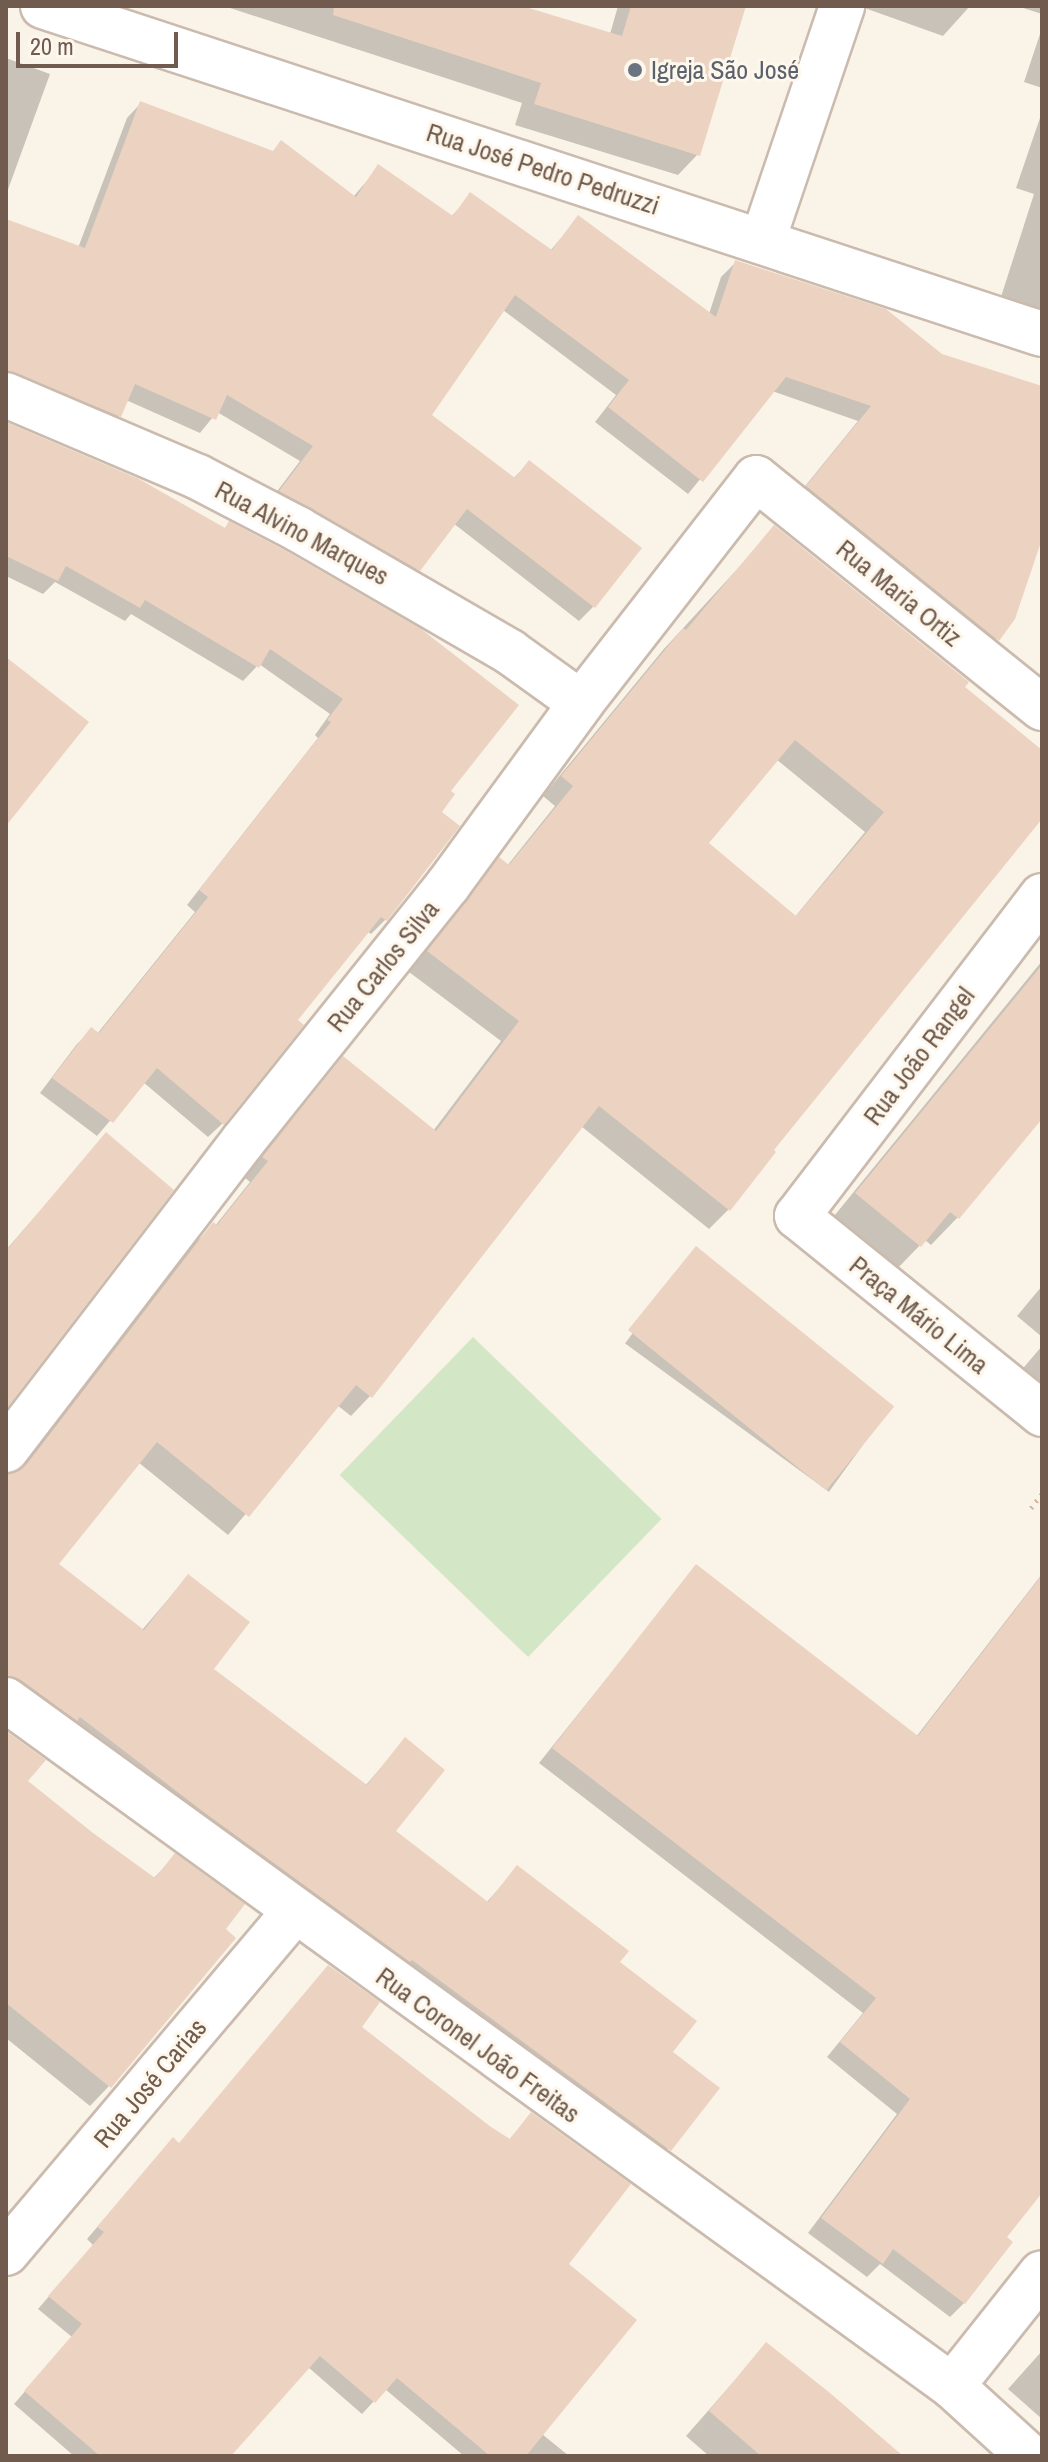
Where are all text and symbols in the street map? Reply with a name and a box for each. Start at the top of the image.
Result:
scale bar [20,16,182,66]
text: 20 m [30,30,74,62]
place label: Igreja São José [651,54,799,86]
marker: Igreja São José [626,61,644,79]
street label: Rua José Pedro Pedruzzi [423,117,663,221]
street label: Rua Alvino Marques [209,474,395,592]
street label: Rua Maria Ortiz [830,533,968,653]
street label: Rua Carlos Silva [321,894,445,1038]
street label: Rua João Rangel [857,981,981,1131]
street label: Praça Mário Lima [843,1250,995,1380]
street label: Rua Coronel João Freitas [370,1961,586,2129]
street label: Rua José Carias [87,2012,213,2154]

